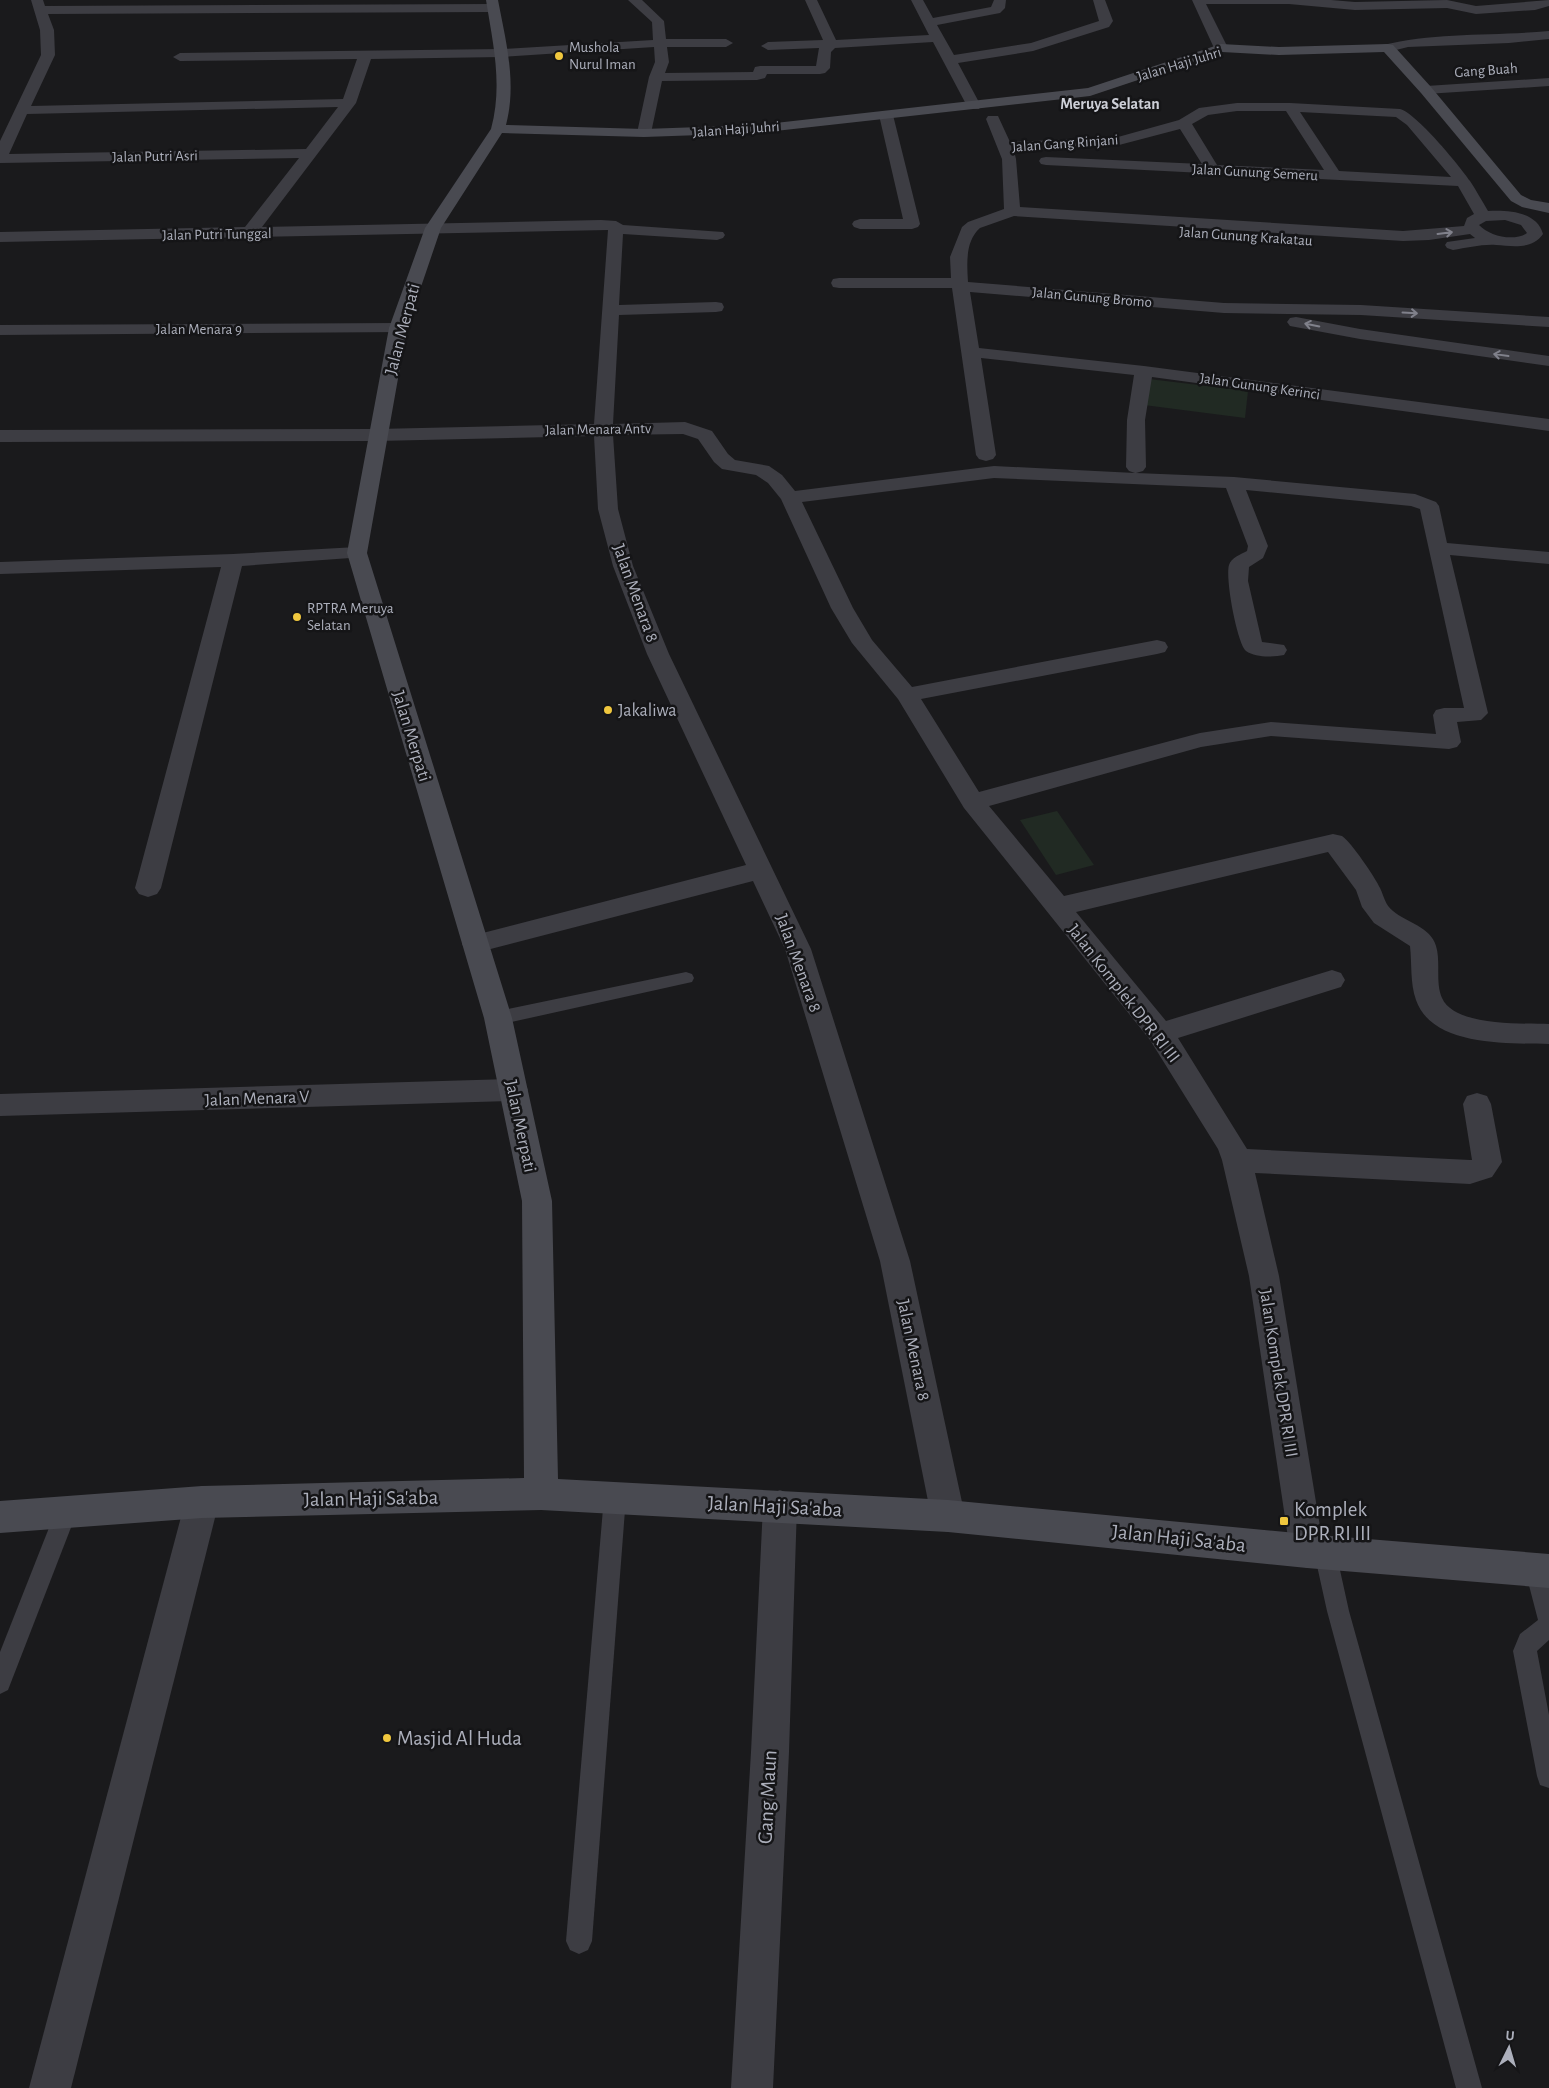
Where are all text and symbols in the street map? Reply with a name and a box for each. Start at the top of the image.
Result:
place label: Mushola Nurul Iman [569,40,636,72]
street label: Jalan Haji Juhri [1135,45,1223,84]
marker: Mushola Nurul Iman [553,50,565,62]
street label: Gang Buah [1454,61,1518,80]
district label: Meruya Selatan [1060,96,1160,113]
street label: Jalan Haji Juhri [692,119,780,140]
street label: Jalan Gang Rinjani [1011,132,1119,155]
street label: Jalan Putri Asri [112,148,198,165]
street label: Jalan Gunung Semeru [1192,162,1319,183]
street label: Jalan Gunung Krakatau [1179,224,1313,249]
street label: Jalan Putri Tunggal [162,226,272,243]
one-way arrow [1436,228,1452,238]
street label: Jalan Merpati [382,282,424,377]
street label: Jalan Gunung Bromo [1031,285,1153,310]
one-way arrow [1402,309,1418,318]
one-way arrow [1305,320,1321,329]
street label: Jalan Menara 9 [156,322,242,337]
one-way arrow [1493,349,1509,359]
street label: Jalan Gunung Kerinci [1199,371,1321,402]
street label: Jalan Menara Antv [545,421,652,438]
street label: Jalan Menara 8 [609,542,661,645]
place label: RPTRA Meruya Selatan [307,601,394,633]
marker: RPTRA Meruya Selatan [291,611,303,623]
street label: Jalan Merpati [389,689,433,784]
place label: Jakaliwa [618,702,677,720]
marker: Jakaliwa [602,704,614,716]
street label: Jalan Menara 8 [772,912,824,1015]
street label: Jalan Komplek DPR RI III [1064,921,1183,1066]
street label: Jalan Merpati [501,1078,539,1174]
street label: Jalan Menara V [204,1088,311,1110]
street label: Jalan Komplek DPR RI III [1256,1288,1300,1459]
street label: Jalan Menara 8 [893,1298,933,1403]
street label: Jalan Haji Sa'aba [304,1487,439,1510]
street label: Jalan Haji Sa'aba [707,1492,843,1521]
place label: Komplek DPR RI III [1294,1499,1371,1544]
marker: Komplek DPR RI III [1278,1515,1290,1527]
street label: Jalan Haji Sa'aba [1111,1521,1247,1556]
place label: Masjid Al Huda [397,1728,522,1749]
marker: Masjid Al Huda [381,1732,393,1744]
street label: Gang Maun [755,1750,780,1844]
north arrow [1484,2023,1534,2073]
text: U [1505,2029,1515,2043]

